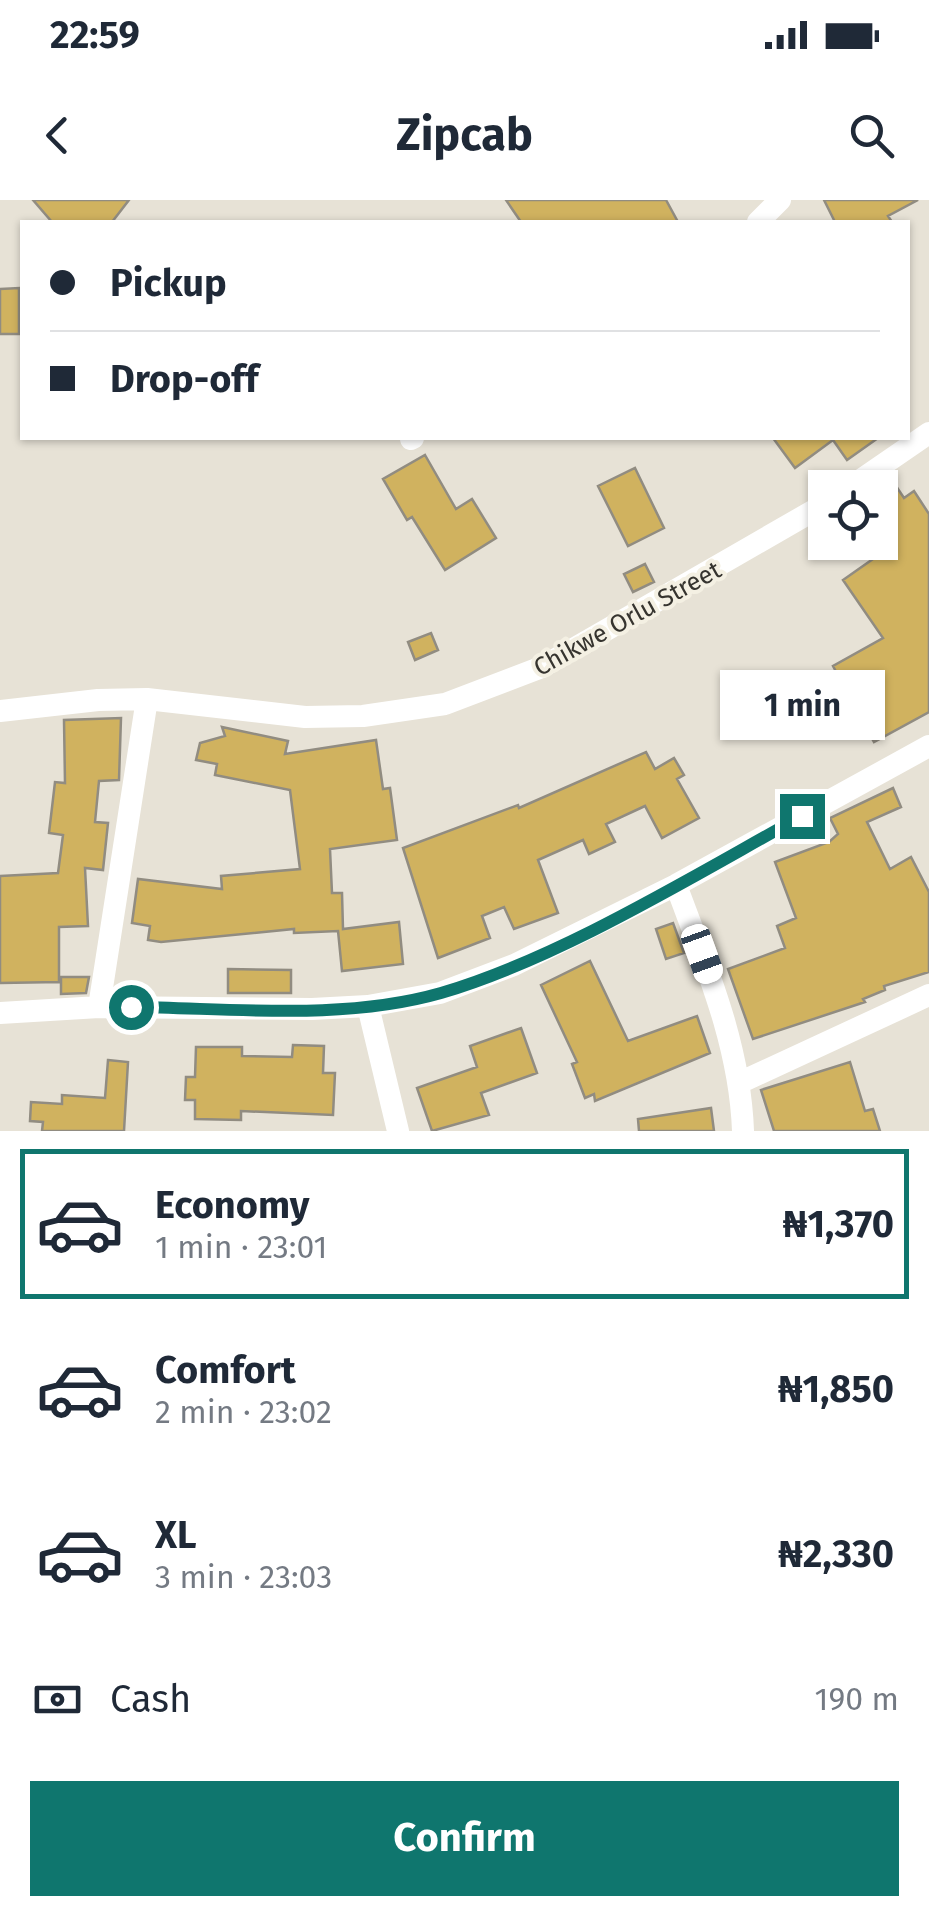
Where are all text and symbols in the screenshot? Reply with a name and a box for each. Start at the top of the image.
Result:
text: 22:59 [50,12,140,58]
icon: back [30,108,85,163]
text: Zipcab [396,108,533,162]
icon: search [844,108,899,163]
text: Pickup [110,260,227,306]
text: Drop-off [110,356,258,402]
map controls [808,470,898,560]
button: locate [808,470,898,560]
street label: Chikwe Orlu Street [529,554,727,683]
callout: 1 min [720,671,884,741]
text: 1 min [764,686,841,724]
route end [780,794,825,839]
car [678,921,726,987]
route start [109,985,154,1030]
icon: car [35,1179,125,1269]
text: Economy [155,1182,310,1228]
text: ₦1,370 [783,1201,894,1247]
text: 1 min · 23:01 [155,1228,327,1266]
icon: car [35,1344,125,1434]
text: Comfort [155,1347,296,1393]
text: ₦1,850 [778,1366,894,1412]
text: 2 min · 23:02 [155,1393,332,1431]
icon: car [35,1509,125,1599]
text: XL [155,1512,197,1558]
text: ₦2,330 [778,1531,894,1577]
text: 3 min · 23:03 [155,1558,332,1596]
icon: cash [30,1672,85,1727]
text: Cash [110,1676,191,1722]
text: 190 m [815,1680,899,1718]
button: Confirm [30,1781,899,1896]

